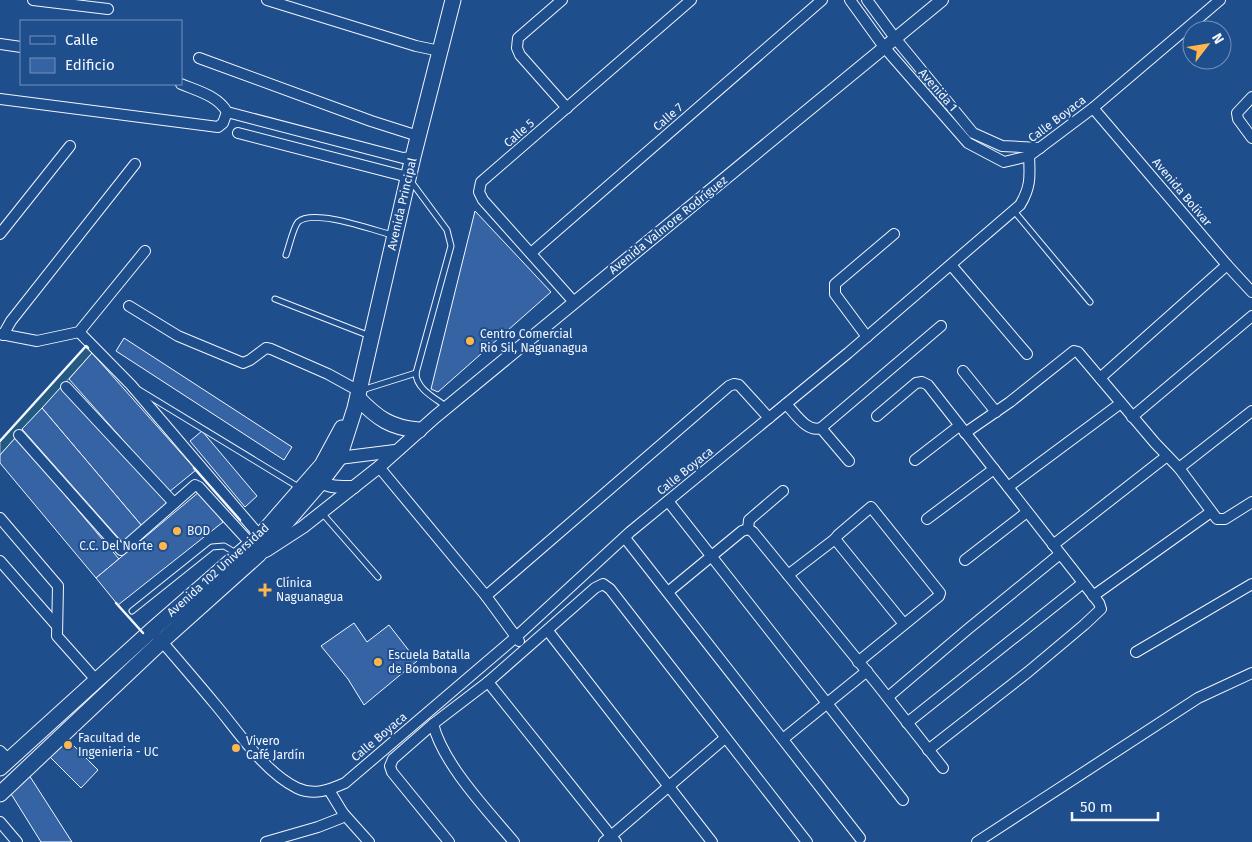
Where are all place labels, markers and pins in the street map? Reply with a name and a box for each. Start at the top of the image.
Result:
place label: Centro Comercial Rio Sil, Naguanagua [480,327,588,355]
marker: Centro Comercial Rio Sil, Naguanagua [464,335,476,347]
place label: BOD [187,524,211,538]
marker: BOD [171,525,183,537]
place label: C.C. Del Norte [79,539,153,553]
marker: C.C. Del Norte [157,540,169,552]
place label: Clínica Naguanagua [276,576,343,604]
marker: Clínica Naguanagua [258,583,272,597]
place label: Escuela Batalla de Bombona [388,648,470,676]
marker: Escuela Batalla de Bombona [372,656,384,668]
place label: Facultad de Ingenieria - UC [78,731,159,759]
place label: Vivero Café Jardín [246,734,305,762]
marker: Facultad de Ingenieria - UC [62,739,74,751]
marker: Vivero Café Jardín [230,742,242,754]

